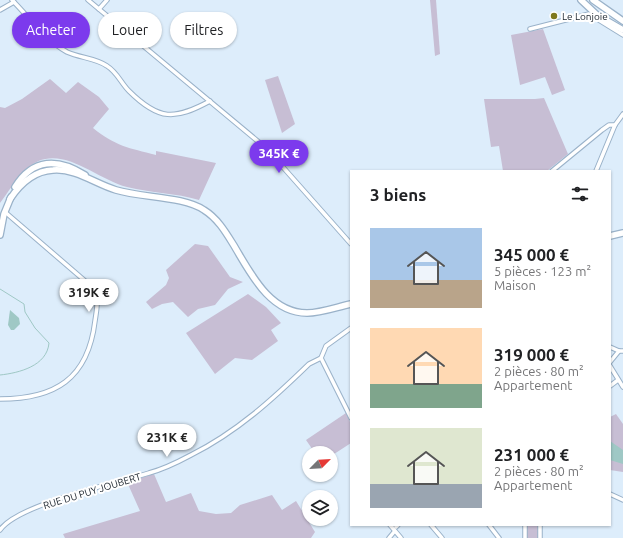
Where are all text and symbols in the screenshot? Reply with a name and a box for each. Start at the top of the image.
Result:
marker: Le Lonjoie [549,11,559,21]
place label: Le Lonjoie [562,11,608,22]
chip: Acheter [12,12,90,48]
chip: Louer [98,12,162,48]
chip: Filtres [170,12,237,48]
pin: 345K € [246,140,312,174]
text: 345K € [258,146,300,160]
icon: filters [569,183,591,205]
text: 3 biens [370,185,426,204]
icon: home [402,244,450,292]
text: 345 000 € [494,245,569,264]
text: 5 pièces · 123 m² [494,264,591,278]
text: Maison [494,278,536,292]
pin: 319K € [56,279,122,313]
text: 319K € [68,285,110,299]
icon: home [402,344,450,392]
text: 319 000 € [494,345,569,364]
text: 2 pièces · 80 m² [494,364,584,378]
text: Appartement [494,378,572,392]
pin: 231K € [134,424,200,458]
text: 231K € [146,430,188,444]
icon: home [402,444,450,492]
text: 231 000 € [494,445,569,464]
north arrow [302,446,338,482]
map controls [302,446,338,526]
text: 2 pièces · 80 m² [494,464,584,478]
street label: RUE DU PUY JOUBERT [42,471,142,511]
text: Appartement [494,478,572,492]
button: layers [302,490,338,526]

